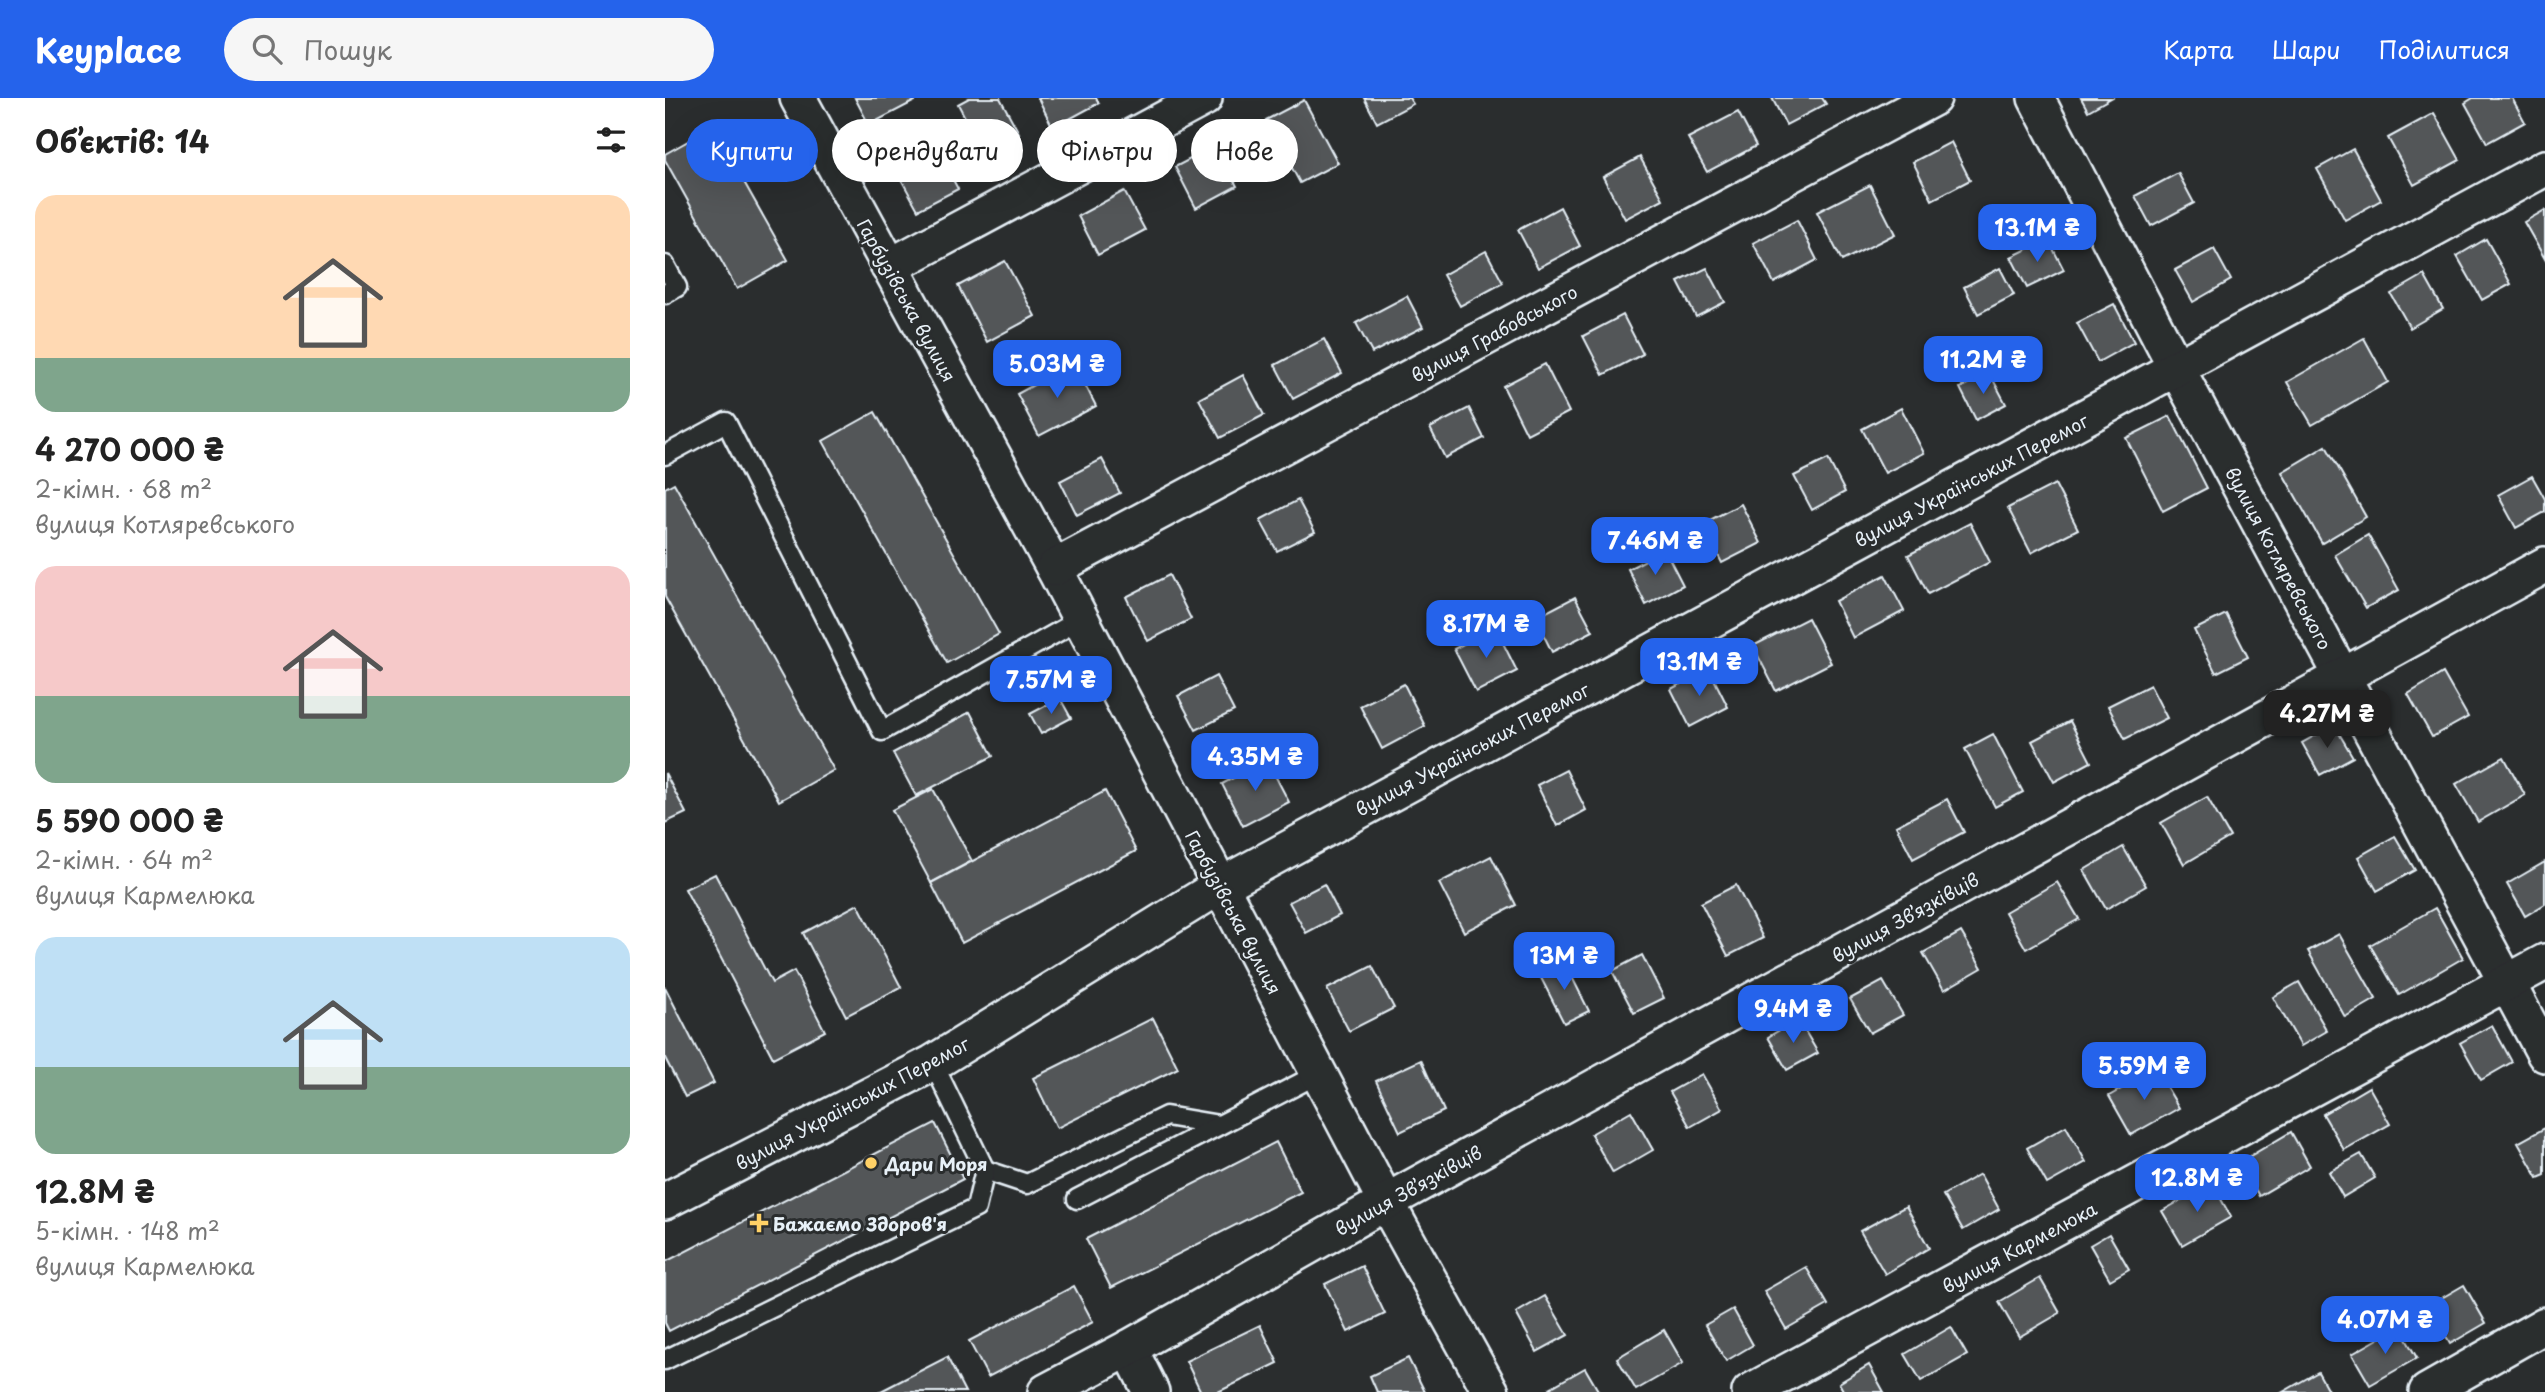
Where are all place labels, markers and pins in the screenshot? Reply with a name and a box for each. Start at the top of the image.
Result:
pin: 13.1M ₴ [1972,204,2102,264]
pin: 11.2M ₴ [1918,336,2048,396]
pin: 5.03M ₴ [992,341,1122,400]
pin: 7.46M ₴ [1590,518,1720,577]
pin: 8.17M ₴ [1421,601,1551,660]
pin: 13.1M ₴ [1634,638,1764,698]
pin: 7.57M ₴ [986,656,1116,716]
pin: 4.27M ₴ [2262,690,2392,750]
pin: 4.35M ₴ [1190,734,1320,793]
pin: 13M ₴ [1515,932,1613,992]
pin: 9.4M ₴ [1736,986,1850,1045]
pin: 5.59M ₴ [2079,1042,2209,1102]
place label: Дари Моря [884,1150,987,1177]
pin: 12.8M ₴ [2132,1154,2262,1214]
marker: Дари Моря [863,1155,879,1171]
place label: Бажаємо Здоров'я [773,1210,947,1237]
marker: Бажаємо Здоров'я [751,1215,767,1231]
pin: 4.07M ₴ [2320,1296,2450,1356]

